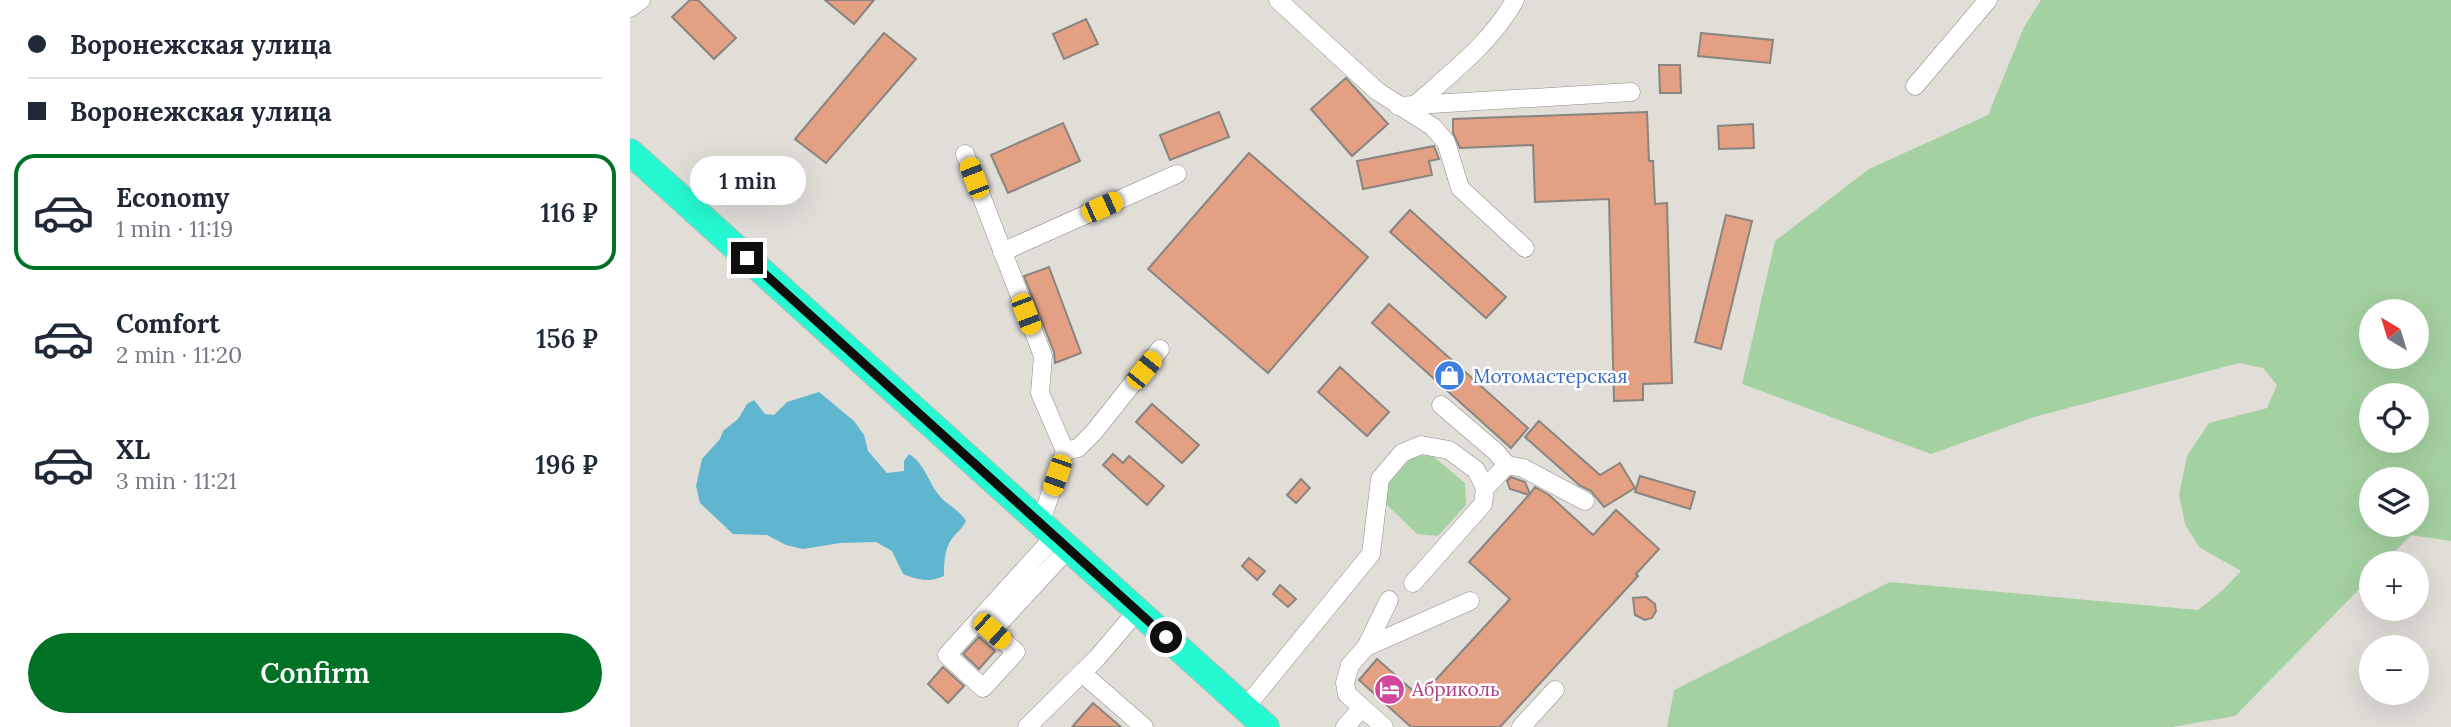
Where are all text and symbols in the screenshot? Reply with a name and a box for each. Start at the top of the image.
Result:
text: Воронежская улица [70,28,332,61]
text: Воронежская улица [70,95,332,128]
car [957,155,992,201]
callout: 1 min [689,156,805,205]
text: 1 min [719,166,777,195]
icon: car [32,181,95,244]
text: Economy [116,181,229,214]
car [1079,189,1126,225]
text: 116 ₽ [540,196,598,229]
text: 1 min · 11:19 [116,214,233,243]
route end [731,242,763,274]
car [1009,291,1044,337]
north arrow [2359,299,2429,369]
map controls [2359,299,2429,705]
icon: car [32,307,95,370]
text: Comfort [116,307,220,340]
text: 156 ₽ [536,322,598,355]
text: 2 min · 11:20 [116,340,242,369]
car [1123,347,1166,393]
shop icon: Мотомастерская [1433,359,1467,393]
place label: Мотомастерская [1473,364,1628,388]
button: locate [2359,383,2429,453]
icon: car [32,433,95,496]
text: XL [116,433,150,466]
text: 196 ₽ [535,448,598,481]
car [1041,452,1074,498]
text: 3 min · 11:21 [116,466,237,495]
button: layers [2359,467,2429,537]
button: + [2359,551,2429,621]
car [970,609,1015,653]
route start [1150,621,1182,653]
button: Confirm [28,633,602,713]
button: − [2359,635,2429,705]
hotel icon: Абриколь [1372,672,1406,706]
place label: Абриколь [1411,677,1500,701]

